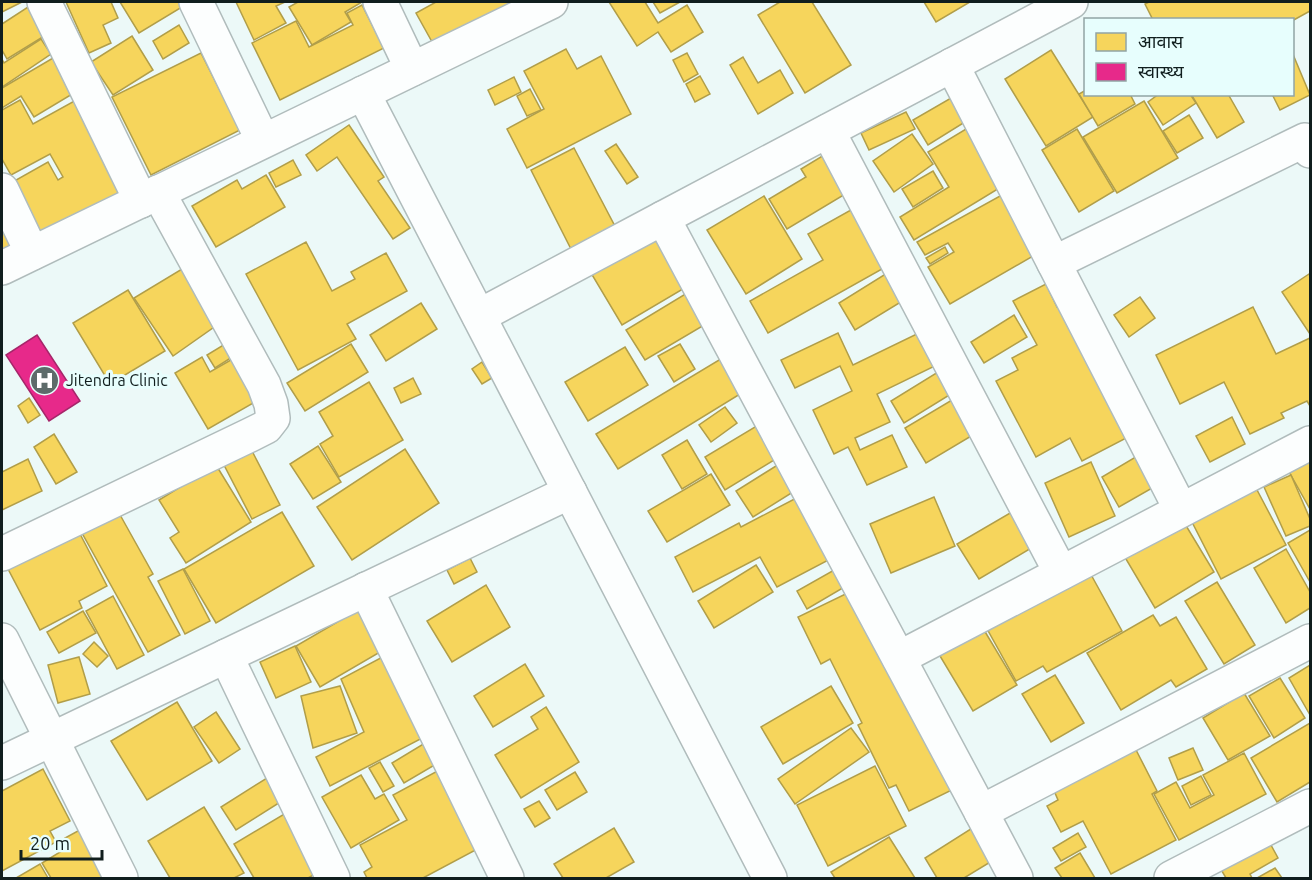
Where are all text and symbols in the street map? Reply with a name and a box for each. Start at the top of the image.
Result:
legend [1084,18,1294,96]
text: आवास [1138,31,1184,51]
text: स्वास्थ्य [1138,61,1184,81]
hospital icon: Jitendra Clinic [29,364,61,396]
place label: Jitendra Clinic [66,371,168,389]
scale bar [21,823,102,861]
text: 20 m [30,833,70,853]

